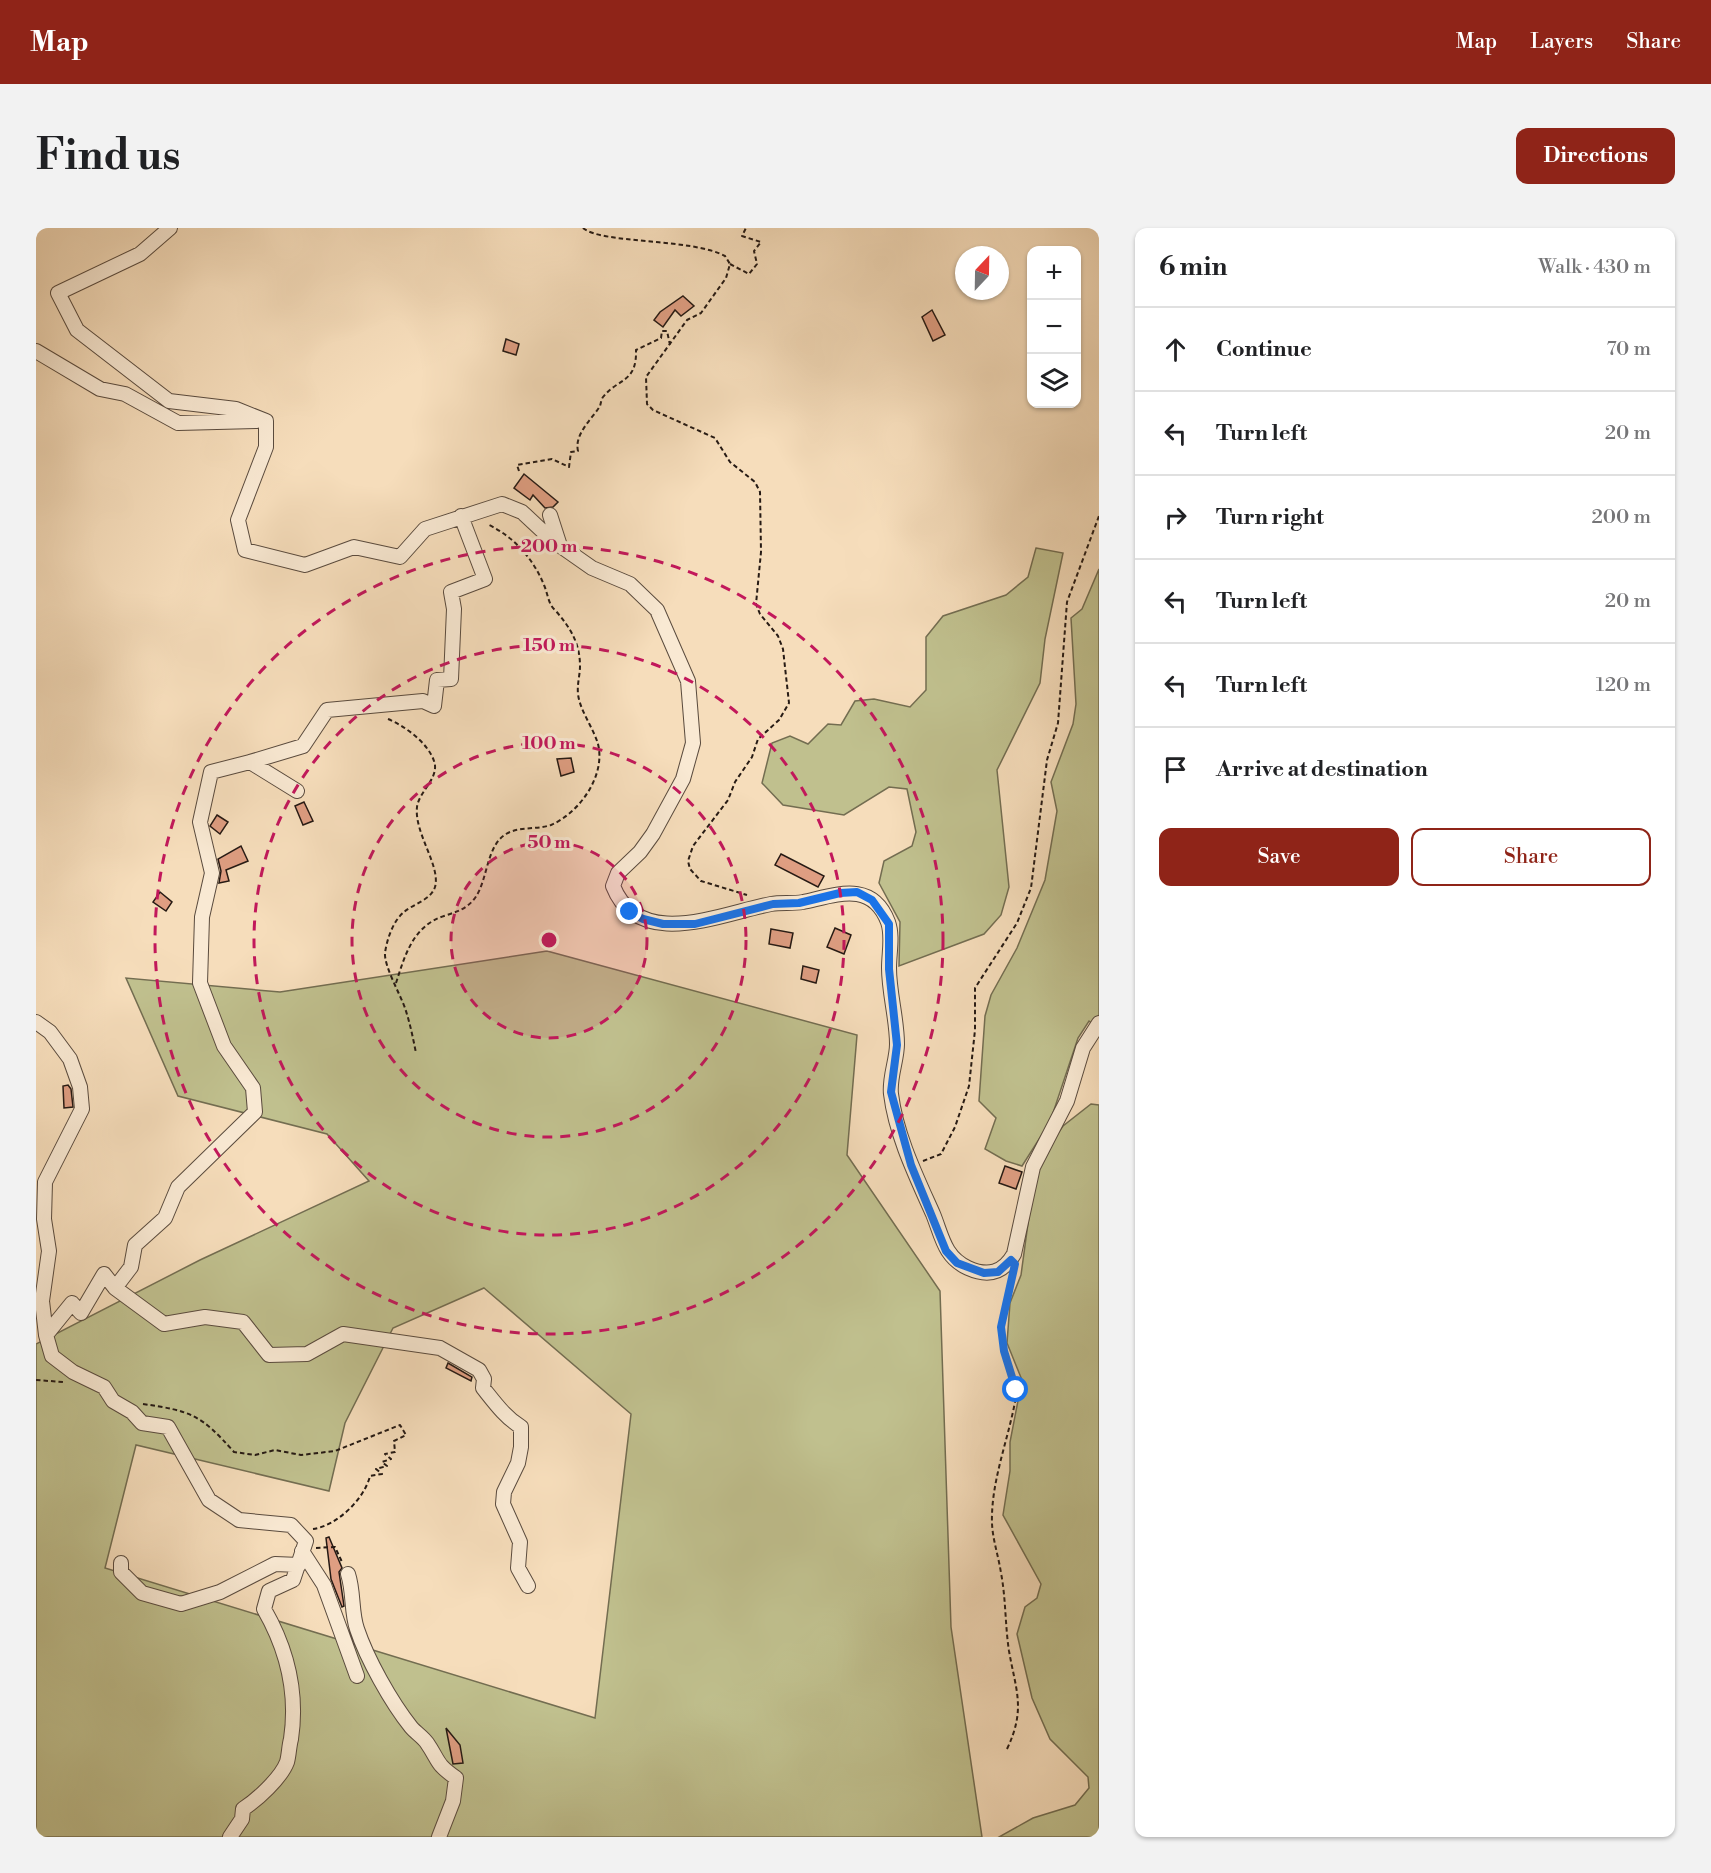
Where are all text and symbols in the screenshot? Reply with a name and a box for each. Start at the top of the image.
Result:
text: Map [30,25,89,60]
text: Map [1456,29,1497,55]
text: Layers [1530,29,1593,55]
text: Share [1626,29,1681,55]
button: Directions [1516,128,1675,184]
text: Find us [36,130,180,183]
north arrow [955,246,1009,300]
map controls [1027,246,1081,408]
button: + [1027,246,1081,300]
text: 6 min [1159,251,1227,283]
text: Walk · 430 m [1538,255,1651,280]
button: − [1027,300,1081,354]
icon: ahead [1159,333,1192,366]
text: Continue [1216,336,1312,363]
text: 70 m [1607,337,1651,362]
button: layers [1027,354,1081,408]
icon: left [1159,417,1192,450]
text: Turn left [1216,420,1307,447]
text: 20 m [1605,421,1651,446]
icon: right [1159,501,1192,534]
text: Turn right [1216,504,1324,531]
text: 200 m [1591,505,1651,530]
text: 200 m [521,535,578,558]
icon: left [1159,585,1192,618]
text: Turn left [1216,588,1307,615]
text: 20 m [1605,589,1651,614]
text: 150 m [523,634,576,657]
icon: left [1159,669,1192,702]
text: Turn left [1216,672,1307,699]
text: 120 m [1596,673,1651,698]
text: 100 m [522,732,576,755]
icon: arrive [1159,753,1192,786]
text: Arrive at destination [1216,756,1428,783]
button: Save [1159,828,1399,886]
button: Share [1411,828,1651,886]
text: 50 m [527,831,571,854]
route end [616,898,642,924]
centre of rings [539,930,559,950]
route start [1002,1376,1028,1402]

